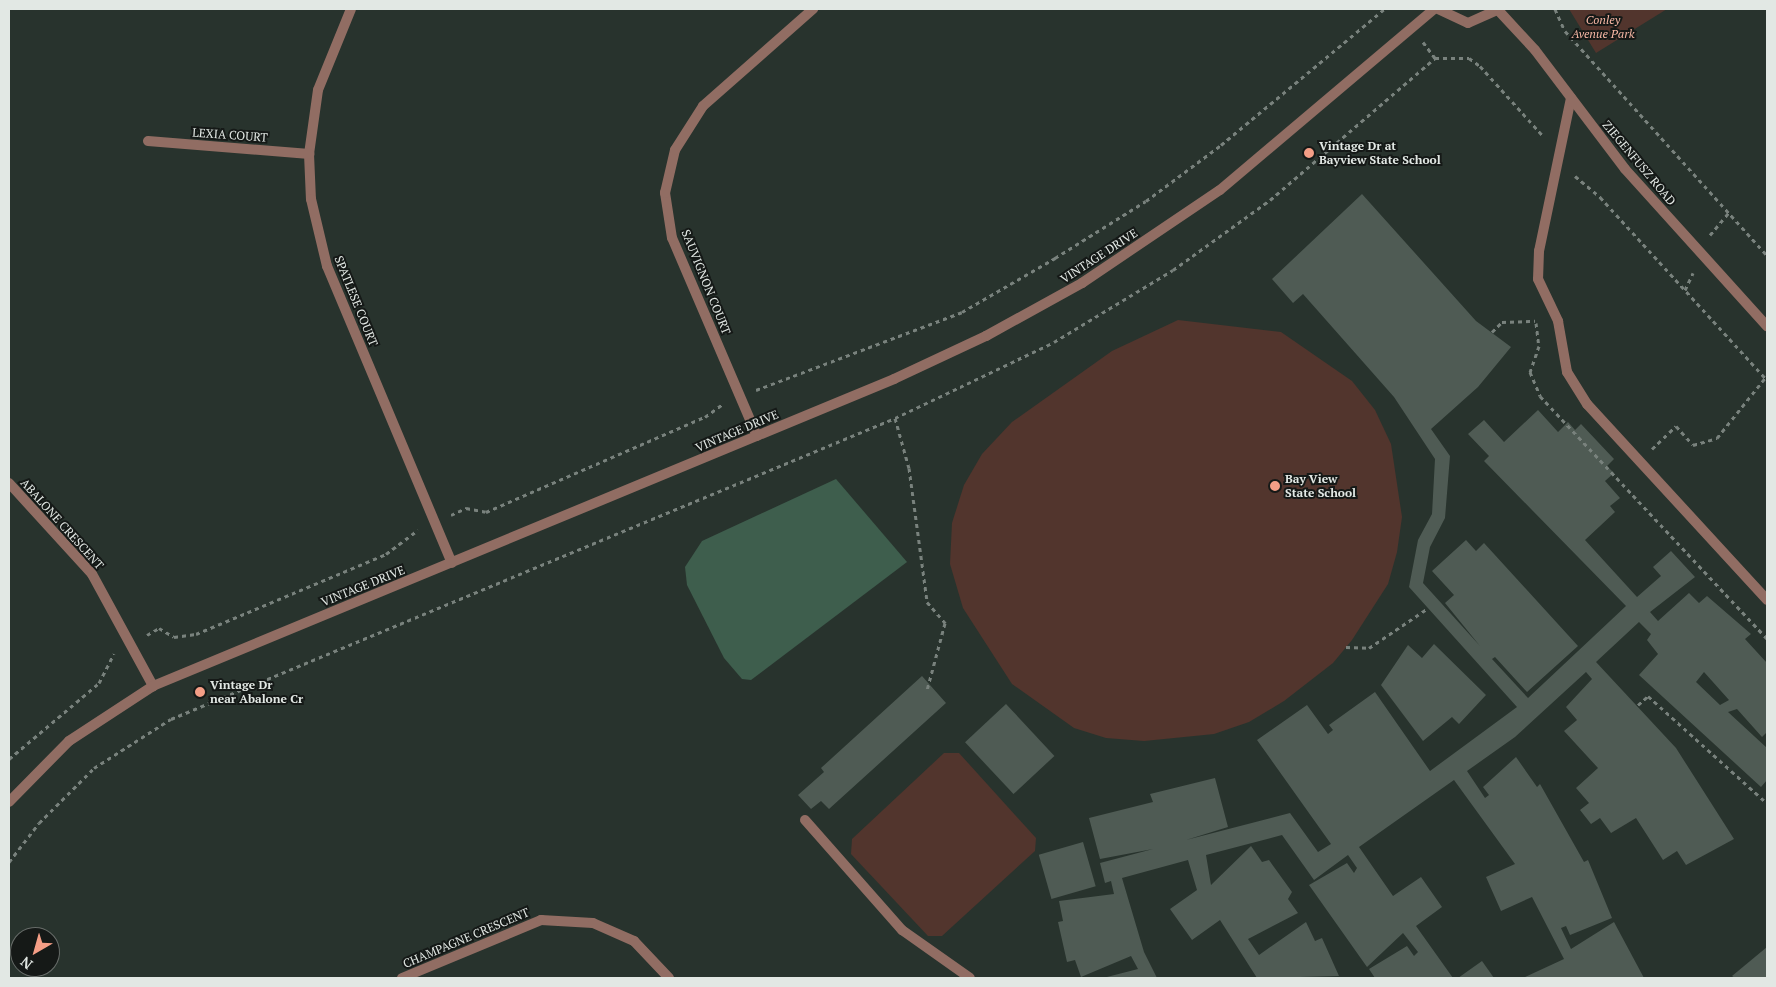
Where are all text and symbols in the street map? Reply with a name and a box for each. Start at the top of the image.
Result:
park label: Conley Avenue Park [1571,13,1635,41]
street label: ZIEGENFUSZ ROAD [1599,118,1679,208]
street label: LEXIA COURT [192,125,268,145]
place label: Vintage Dr at Bayview State School [1319,139,1441,167]
marker: Vintage Dr at Bayview State School [1303,147,1315,159]
street label: VINTAGE DRIVE [1058,226,1140,286]
street label: SAUVIGNON COURT [678,228,734,336]
street label: SPATLESE COURT [331,254,381,348]
street label: VINTAGE DRIVE [693,407,781,455]
place label: Bay View State School [1285,472,1356,500]
street label: ABALONE CRESCENT [17,476,107,572]
marker: Bay View State School [1269,480,1281,492]
street label: VINTAGE DRIVE [319,563,407,609]
place label: Vintage Dr near Abalone Cr [210,678,303,706]
marker: Vintage Dr near Abalone Cr [194,686,206,698]
street label: CHAMPAGNE CRESCENT [401,905,531,971]
north arrow [10,927,60,977]
text: N [16,953,36,974]

